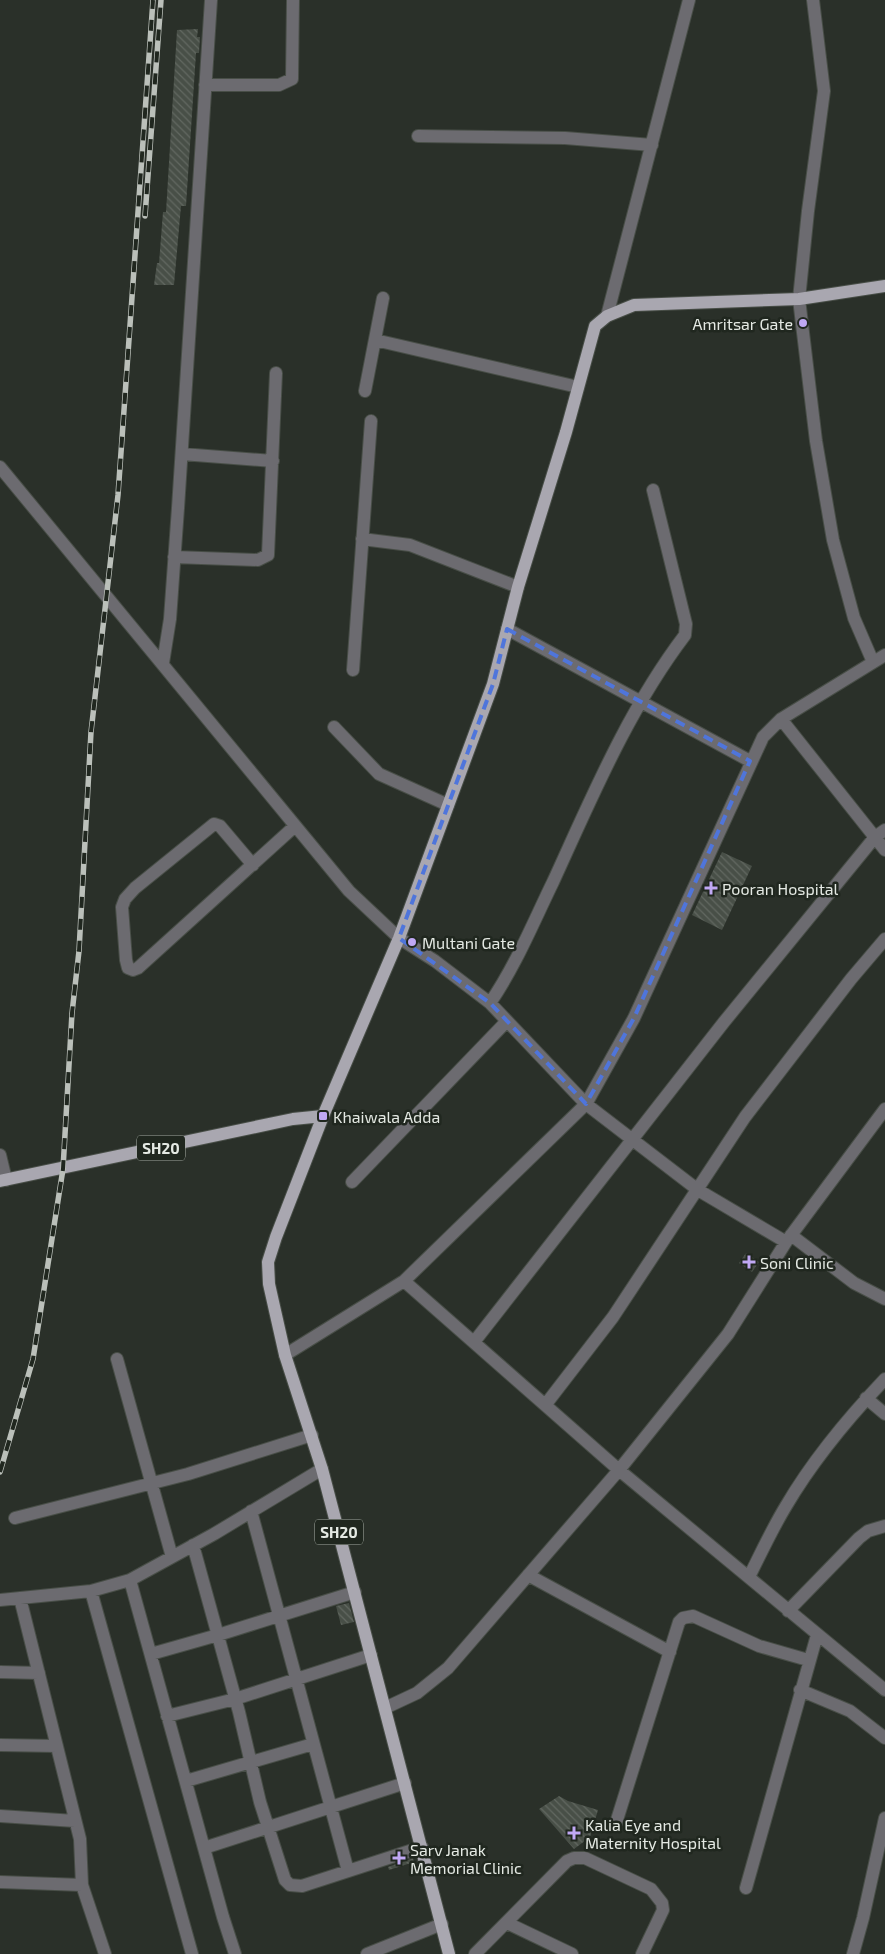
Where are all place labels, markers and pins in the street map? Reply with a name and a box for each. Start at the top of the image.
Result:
place label: Amritsar Gate [692,314,793,333]
marker: Amritsar Gate [797,317,809,329]
place label: Pooran Hospital [722,879,839,898]
marker: Pooran Hospital [704,881,718,895]
place label: Multani Gate [422,933,515,952]
marker: Multani Gate [406,936,418,948]
place label: Khaiwala Adda [333,1107,440,1126]
marker: Khaiwala Adda [317,1110,329,1122]
place label: Soni Clinic [760,1253,834,1272]
marker: Soni Clinic [742,1255,756,1269]
place label: Kalia Eye and Maternity Hospital [585,1815,721,1852]
marker: Kalia Eye and Maternity Hospital [567,1826,581,1840]
place label: Sarv Janak Memorial Clinic [410,1840,522,1877]
marker: Sarv Janak Memorial Clinic [392,1851,406,1865]

